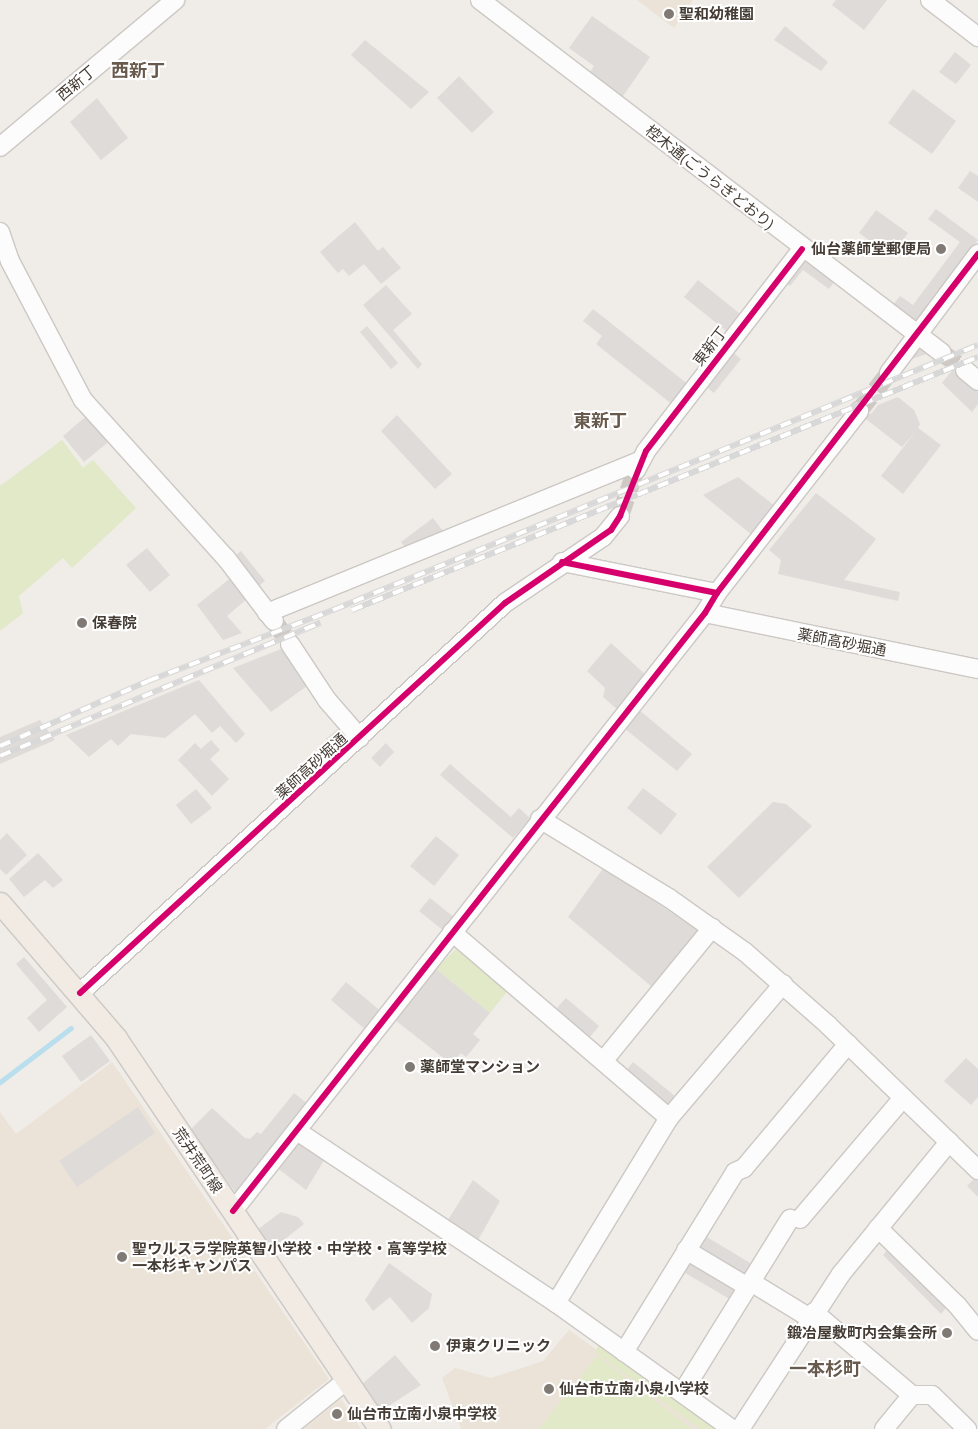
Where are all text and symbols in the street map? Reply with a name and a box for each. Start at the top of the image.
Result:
place label: 聖和幼稚園 [679,5,754,23]
marker: 聖和幼稚園 [663,8,675,20]
district label: 西新丁 [111,60,165,82]
street label: 西新丁 [53,62,99,104]
street label: 椌木通(ごうらぎどおり) [642,121,778,233]
place label: 仙台薬師堂郵便局 [811,240,931,258]
marker: 仙台薬師堂郵便局 [935,243,947,255]
street label: 東新丁 [689,323,731,369]
district label: 東新丁 [573,410,627,432]
place label: 保春院 [92,614,137,632]
marker: 保春院 [76,617,88,629]
street label: 薬師高砂堀通 [796,625,888,659]
street label: 薬師高砂堀通 [272,729,350,803]
place label: 薬師堂マンション [420,1058,540,1076]
marker: 薬師堂マンション [404,1061,416,1073]
street label: 荒井荒町線 [170,1124,226,1196]
place label: 聖ウルスラ学院英智小学校・中学校・高等学校 一本杉キャンパス [132,1239,447,1274]
marker: 聖ウルスラ学院英智小学校・中学校・高等学校 一本杉キャンパス [116,1251,128,1263]
place label: 鍛冶屋敷町内会集会所 [787,1324,937,1342]
marker: 鍛冶屋敷町内会集会所 [941,1327,953,1339]
place label: 伊東クリニック [446,1337,551,1355]
marker: 伊東クリニック [428,1339,442,1353]
district label: 一本杉町 [789,1358,861,1380]
place label: 仙台市立南小泉小学校 [559,1380,709,1398]
marker: 仙台市立南小泉小学校 [543,1383,555,1395]
place label: 仙台市立南小泉中学校 [347,1405,497,1423]
marker: 仙台市立南小泉中学校 [331,1408,343,1420]

